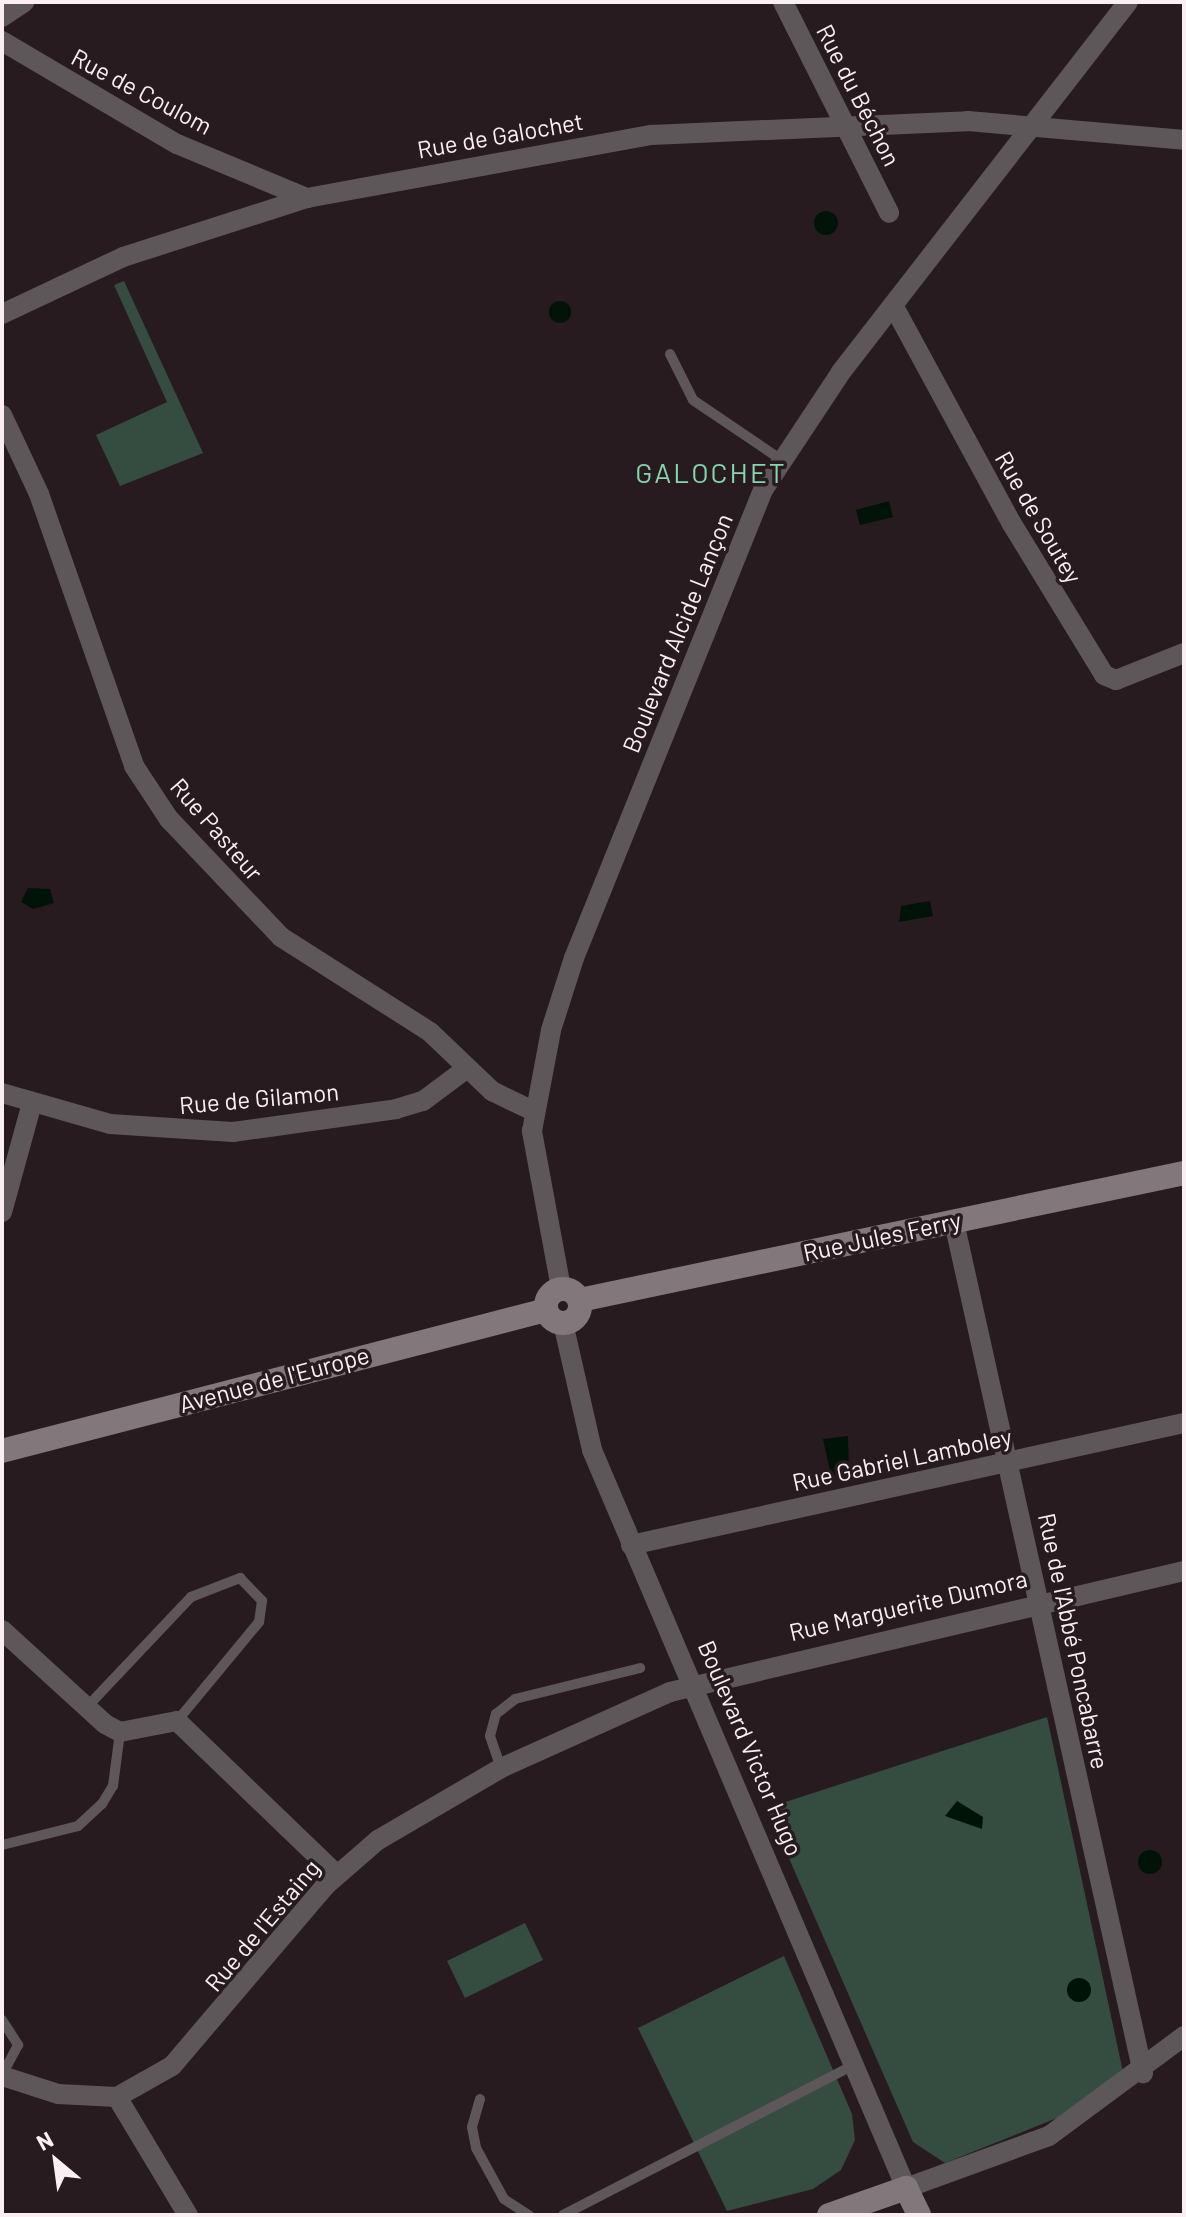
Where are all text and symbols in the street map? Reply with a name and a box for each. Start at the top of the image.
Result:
street label: Rue du Béchon [811,19,907,171]
street label: Rue de Coulom [67,42,217,140]
street label: Rue de Galochet [415,106,585,164]
street label: Rue de Soutey [990,446,1088,588]
district label: GALOCHET [635,455,787,489]
street label: Boulevard Alcide Lançon [616,509,738,757]
street label: Rue Pasteur [165,772,269,886]
street label: Rue de Gilamon [178,1077,340,1119]
street label: Rue Jules Ferry [800,1205,964,1267]
street label: Avenue de l'Europe [176,1340,372,1418]
street label: Rue Gabriel Lamboley [790,1422,1014,1496]
street label: Rue de l'Abbé Poncabarre [1033,1510,1115,1772]
street label: Rue Marguerite Dumora [786,1564,1030,1646]
street label: Boulevard Victor Hugo [693,1636,809,1860]
street label: Rue de l'Estaing [198,1853,326,1997]
north arrow [16,2121,96,2201]
text: N [32,2125,57,2155]

